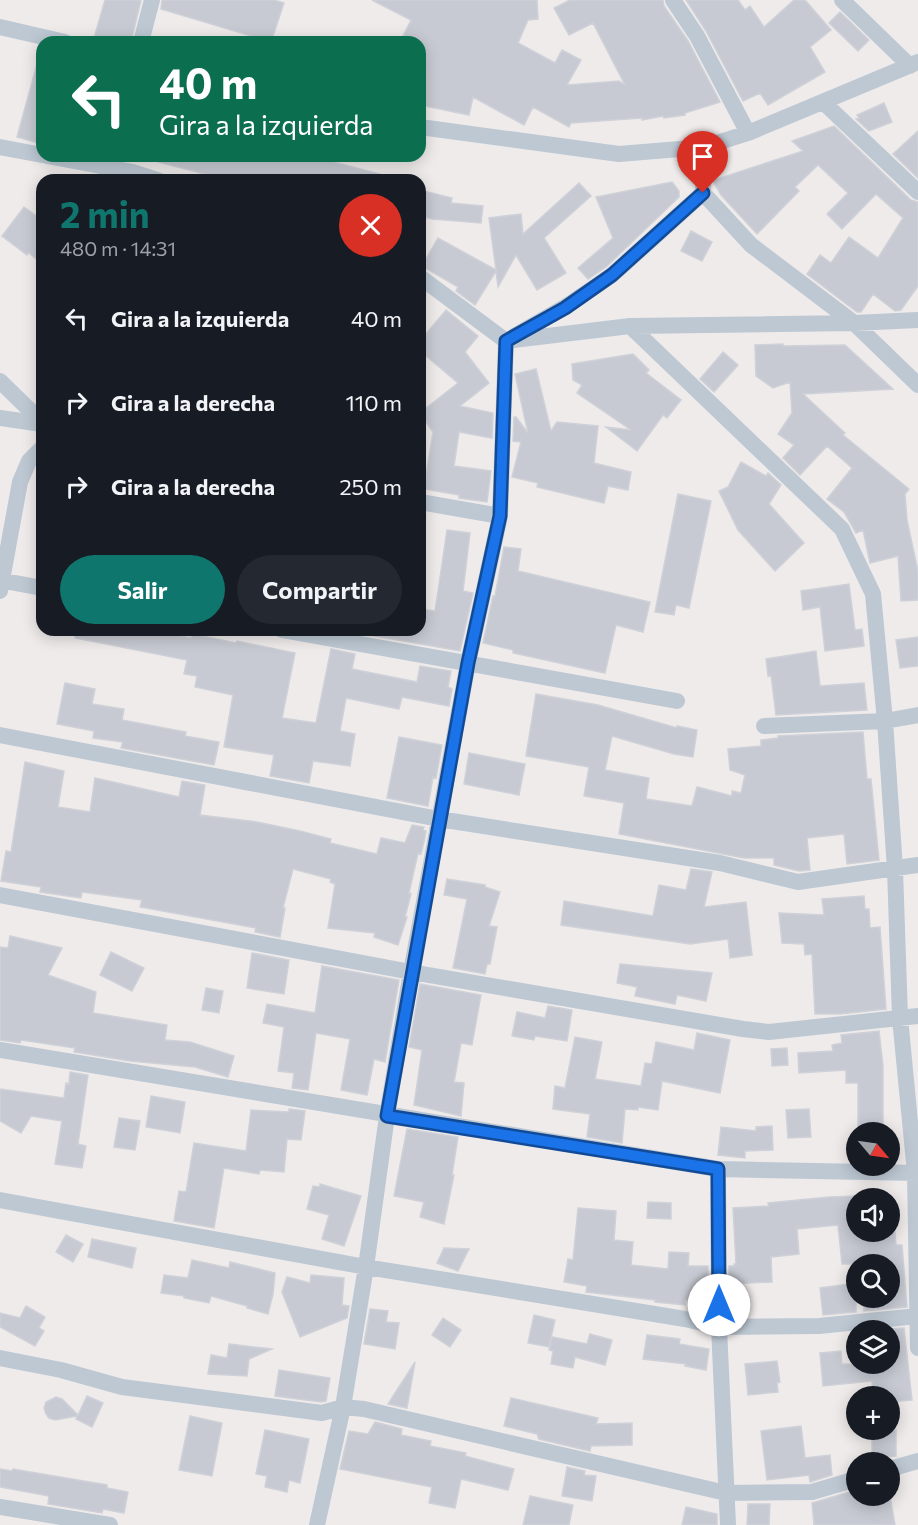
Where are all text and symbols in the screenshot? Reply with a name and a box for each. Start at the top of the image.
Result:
text: 40 m [159,56,257,108]
icon: left [60,60,138,138]
text: Gira a la izquierda [159,108,373,141]
pin [677,131,728,193]
icon: arrive [686,140,719,173]
text: 2 min [60,191,150,235]
button: close [339,194,402,257]
text: 480 m · 14:31 [60,236,176,260]
icon: left [60,302,93,335]
text: Gira a la izquierda [111,305,289,332]
text: 40 m [351,305,402,332]
icon: right [60,386,93,419]
text: Gira a la derecha [111,389,275,416]
text: 110 m [345,389,402,416]
icon: right [60,470,93,503]
text: Gira a la derecha [111,473,275,500]
text: 250 m [339,473,402,500]
button: Salir [60,555,225,624]
button: Compartir [237,555,402,624]
north arrow [846,1122,900,1176]
map controls [846,1122,900,1506]
button: sound [846,1188,900,1242]
button: search [846,1254,900,1308]
position arrow [687,1273,751,1337]
button: layers [846,1320,900,1374]
button: + [846,1386,900,1440]
button: − [846,1452,900,1506]

